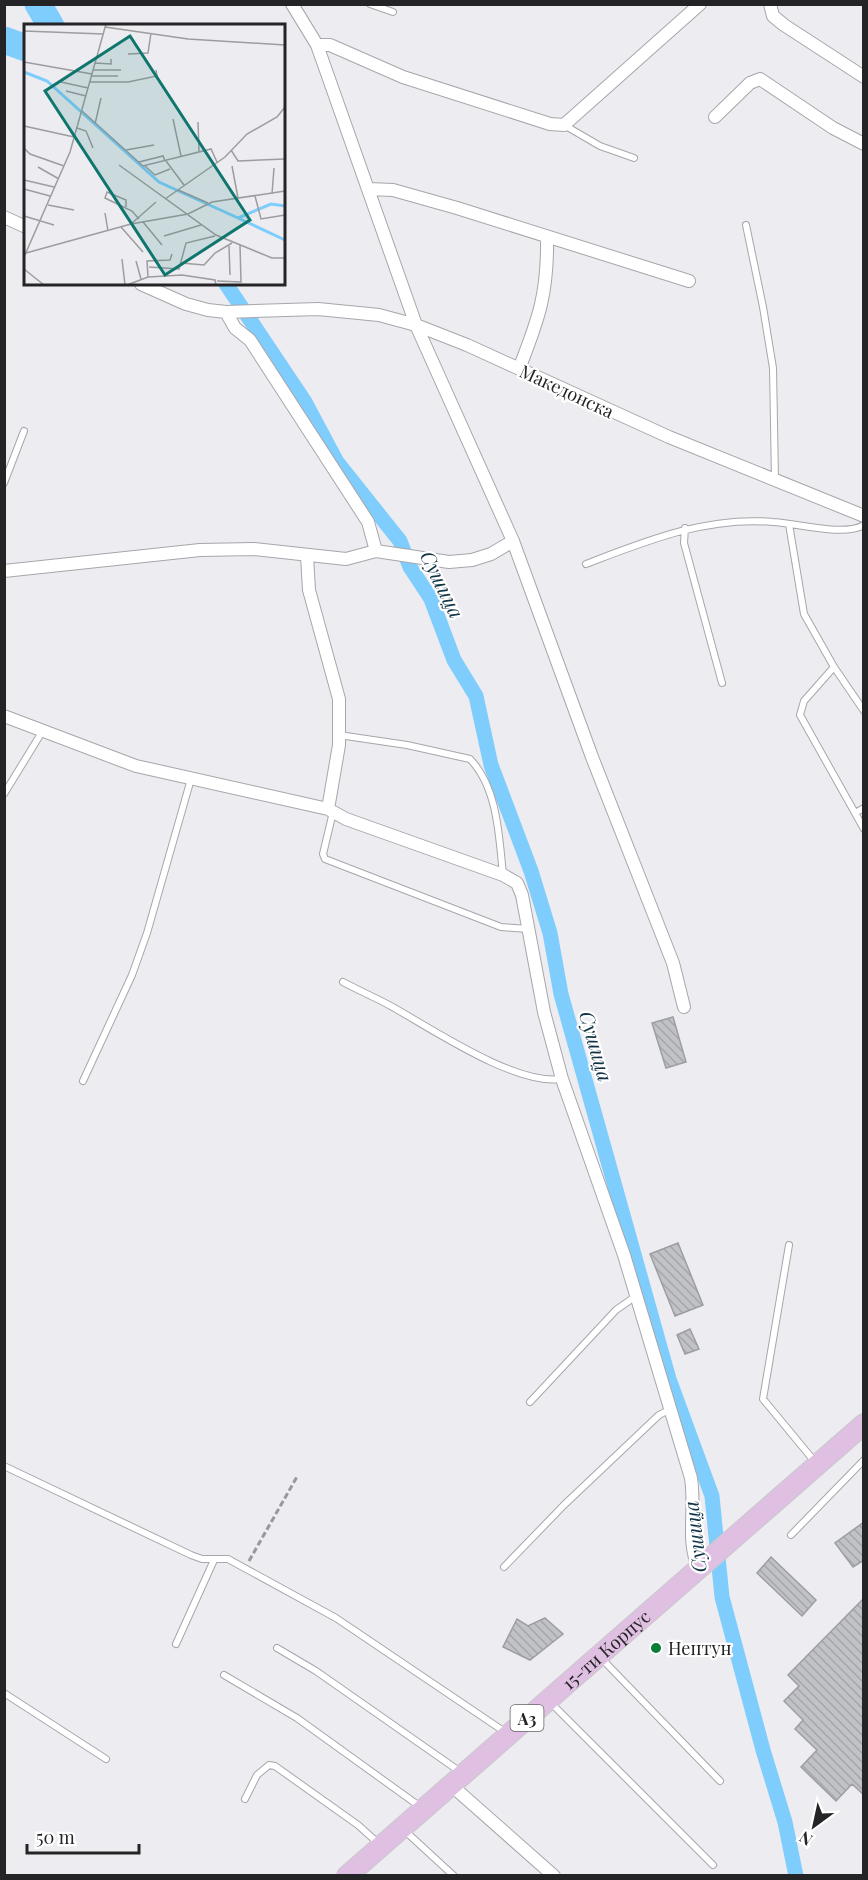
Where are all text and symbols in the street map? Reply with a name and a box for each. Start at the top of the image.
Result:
inset map [24,24,285,285]
street label: Македонска [516,359,618,423]
water label: Сушица [415,546,471,622]
water label: Сушица [574,1008,620,1084]
water label: Сушица [676,1499,712,1575]
street label: 15-ти Корпус [557,1604,655,1695]
place label: Нептун [668,1636,731,1660]
marker: Нептун [649,1641,663,1655]
road number: A3 [510,1705,544,1731]
north arrow [784,1796,844,1856]
scale bar [27,1817,140,1855]
text: 50 m [36,1825,75,1849]
text: N [795,1827,816,1851]

